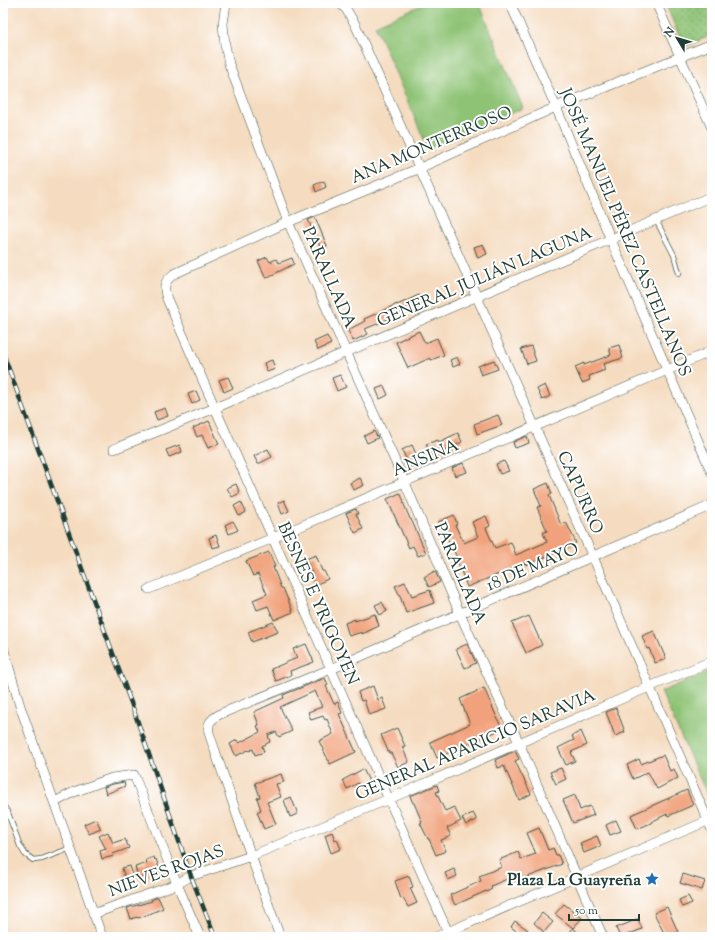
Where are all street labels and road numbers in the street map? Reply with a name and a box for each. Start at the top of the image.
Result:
street label: JOSÉ MANUEL PÉREZ CASTELLANOS [552,84,696,381]
street label: ANA MONTERROSO [347,101,516,191]
street label: GENERAL JULIÁN LAGUNA [373,221,596,334]
street label: PARALLADA [295,223,361,332]
street label: ANSINA [389,434,463,484]
street label: CAPURRO [550,447,608,538]
street label: BESNES E YRIGOYEN [270,518,364,689]
street label: PARALLADA [427,519,491,629]
street label: 18 DE MAYO [483,538,583,598]
street label: GENERAL APARICIO SARAVIA [352,684,600,807]
street label: NIEVES ROJAS [106,840,228,904]

